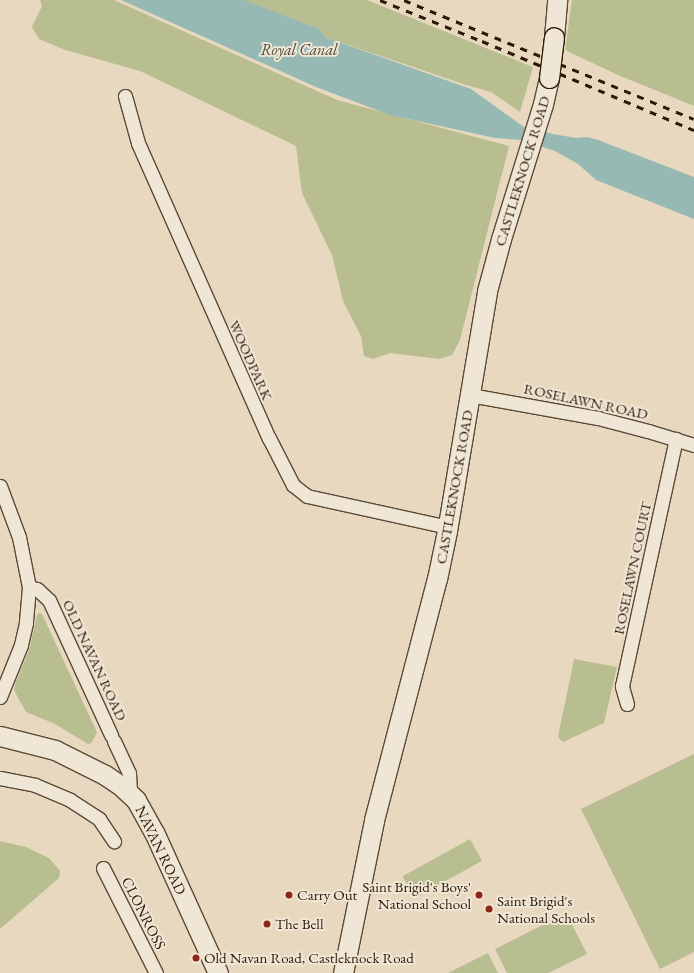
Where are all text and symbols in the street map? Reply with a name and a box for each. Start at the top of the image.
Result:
water label: Royal Canal [260,40,338,60]
street label: CASTLEKNOCK ROAD [491,94,553,248]
street label: WOODPARK [225,317,277,403]
street label: ROSELAWN ROAD [522,379,650,423]
street label: CASTLEKNOCK ROAD [432,409,476,565]
street label: ROSELAWN COURT [609,500,655,636]
street label: OLD NAVAN ROAD [59,597,131,723]
street label: NAVAN ROAD [132,802,190,898]
street label: CLONROSS [118,874,170,952]
place label: Saint Brigid's Boys' National School [362,877,471,912]
place label: Carry Out [297,886,357,904]
marker: Carry Out [284,890,294,900]
marker: Saint Brigid's Boys' National School [474,890,484,900]
place label: Saint Brigid's National Schools [497,891,595,926]
marker: Saint Brigid's National Schools [484,904,494,914]
place label: The Bell [275,915,323,933]
marker: The Bell [262,919,272,929]
place label: Old Navan Road, Castleknock Road [204,949,414,967]
marker: Old Navan Road, Castleknock Road [191,953,201,963]

